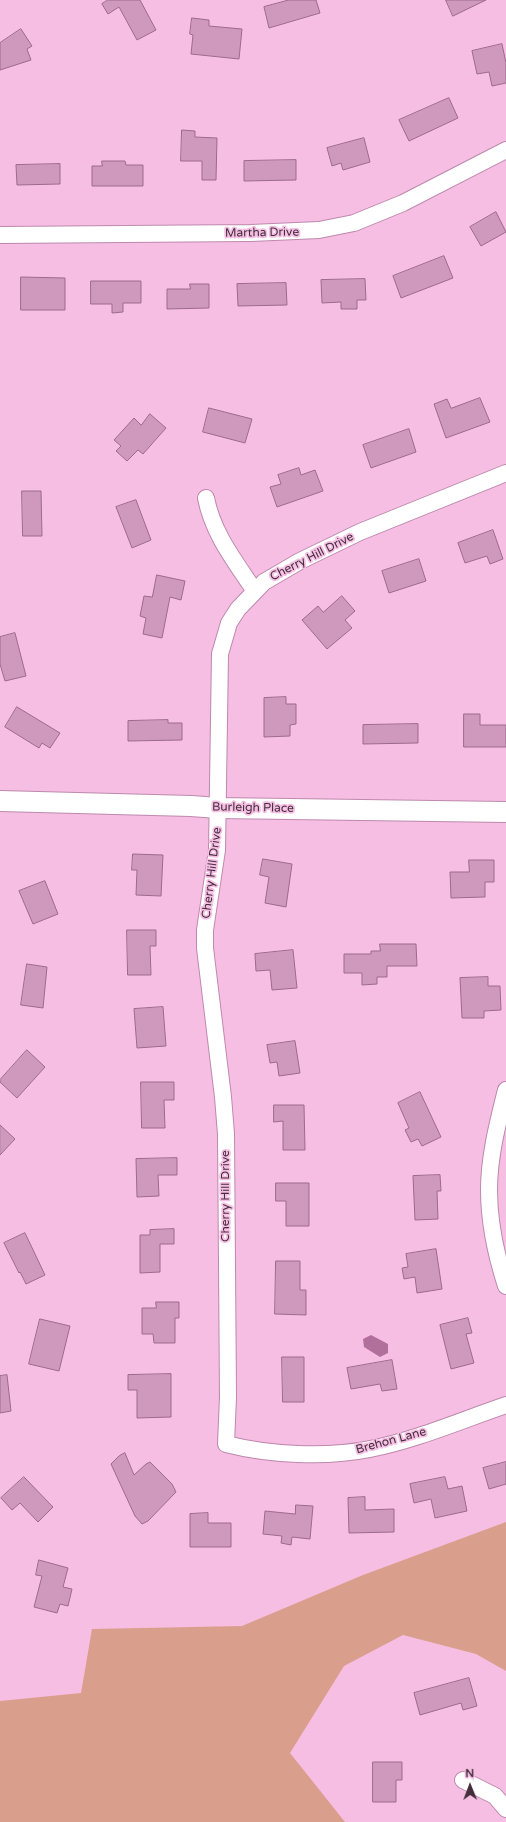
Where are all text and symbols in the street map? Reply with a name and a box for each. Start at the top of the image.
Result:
street label: Martha Drive [225,225,299,241]
street label: Cherry Hill Drive [268,530,356,584]
street label: Burleigh Place [212,800,294,816]
street label: Cherry Hill Drive [199,827,225,919]
street label: Cherry Hill Drive [219,1150,233,1242]
street label: Brehon Lane [354,1425,428,1457]
north arrow [450,1766,490,1806]
text: N [465,1767,474,1780]

